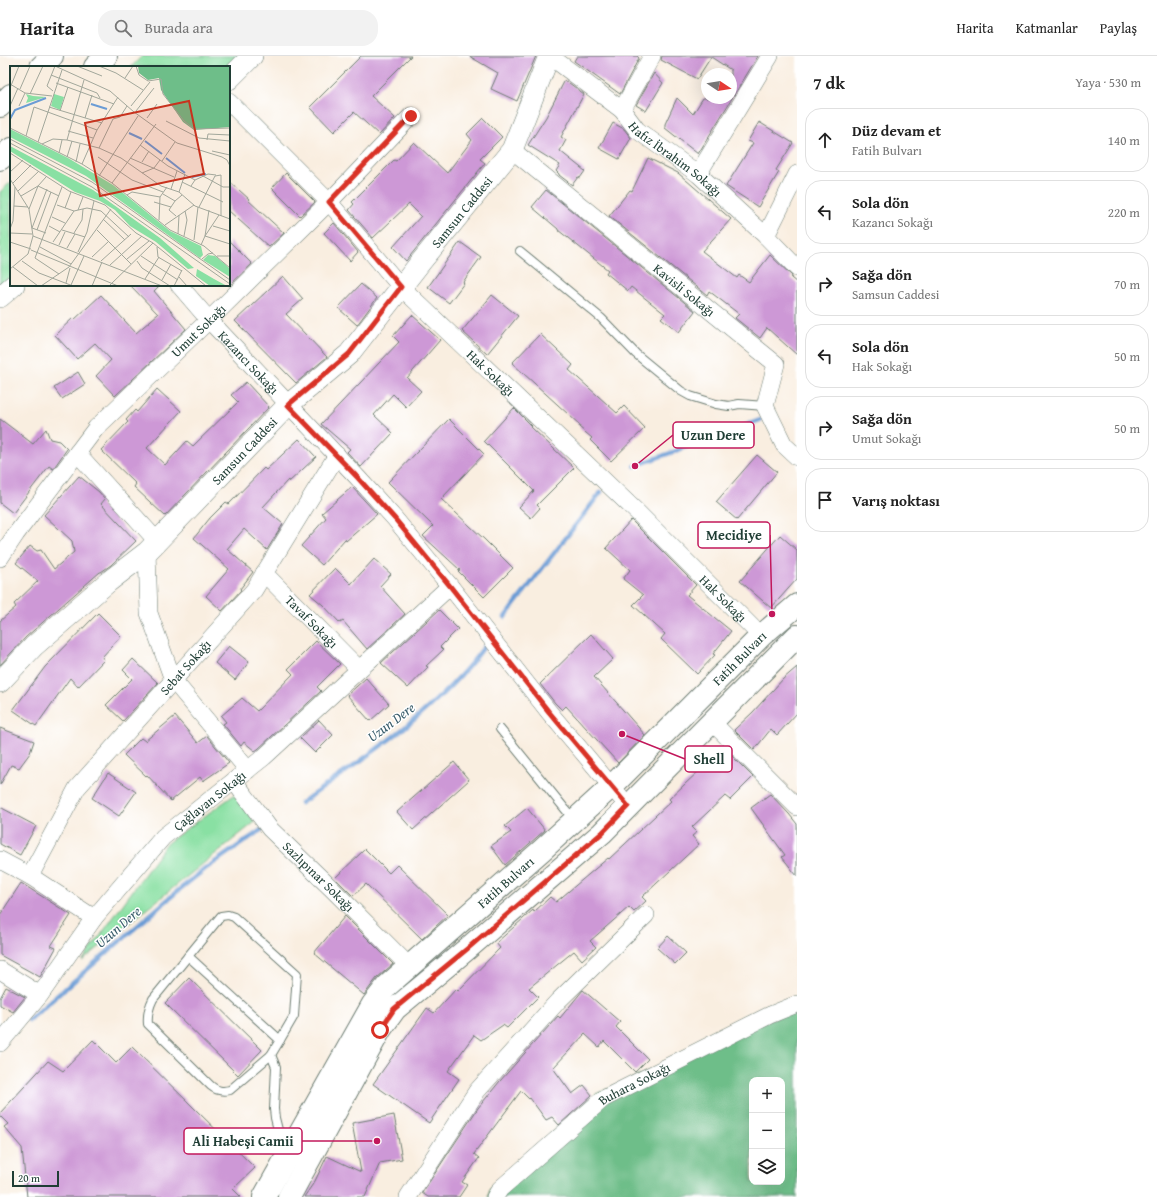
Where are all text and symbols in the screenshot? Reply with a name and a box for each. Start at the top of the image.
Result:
search box [98,10,378,46]
text: Harita [20,14,74,42]
icon: search [112,17,134,39]
text: Burada ara [144,17,213,38]
text: Harita [957,18,994,38]
text: Katmanlar [1016,18,1078,38]
text: Paylaş [1100,18,1137,38]
inset map [10,66,230,286]
north arrow [701,68,737,104]
text: 7 dk [813,70,845,95]
text: Yaya · 530 m [1075,73,1141,92]
route end [402,107,420,125]
street label: Hafız İbrahim Sokağı [624,118,726,202]
text: Düz devam et [852,120,941,141]
icon: ahead [814,129,836,151]
text: 140 m [1108,131,1140,150]
text: Fatih Bulvarı [852,141,922,160]
street label: Samsun Caddesi [427,172,497,252]
text: Sola dön [852,192,909,213]
icon: left [814,201,836,223]
text: 220 m [1108,203,1140,222]
text: Kazancı Sokağı [852,213,933,232]
street label: Kavisli Sokağı [649,259,720,321]
text: Sağa dön [852,264,912,285]
icon: right [814,273,836,295]
text: 70 m [1114,275,1140,294]
text: Samsun Caddesi [852,285,939,304]
street label: Umut Sokağı [167,299,230,362]
street label: Kazancı Sokağı [214,326,283,399]
text: Sola dön [852,336,909,357]
street label: Hak Sokağı [462,345,519,401]
icon: left [814,345,836,367]
text: 50 m [1114,347,1140,366]
text: Hak Sokağı [852,357,912,376]
text: Sağa dön [852,408,912,429]
street label: Samsun Caddesi [207,413,282,489]
icon: right [814,417,836,439]
text: 50 m [1114,419,1140,438]
callout: Uzun Dere [673,422,754,448]
text: Uzun Dere [681,425,745,445]
text: Umut Sokağı [852,429,922,448]
icon: arrive [814,489,836,511]
text: Varış noktası [852,490,940,511]
callout: Mecidiye [698,522,770,548]
text: Mecidiye [706,525,762,545]
street label: Hak Sokağı [695,571,751,627]
street label: Tavaf Sokağı [281,591,342,653]
street label: Fatih Bulvarı [708,626,771,690]
street label: Sebat Sokağı [156,635,216,699]
water label: Uzun Dere [363,697,419,746]
callout: Shell [685,746,732,772]
text: Shell [693,749,725,769]
street label: Çağlayan Sokağı [169,766,250,835]
street label: Sazlıpınar Sokağı [278,837,359,917]
street label: Fatih Bulvarı [473,852,539,913]
water label: Uzun Dere [91,901,146,953]
route start [371,1021,389,1039]
street label: Buhara Sokağı [594,1058,674,1109]
map controls [749,1077,785,1185]
button: + [749,1077,785,1113]
button: − [749,1113,785,1149]
callout: Ali Habeşi Camii [184,1128,302,1154]
text: Ali Habeşi Camii [192,1131,294,1151]
button: layers [749,1149,785,1185]
scale bar [12,1169,59,1188]
text: 20 m [18,1170,40,1186]

